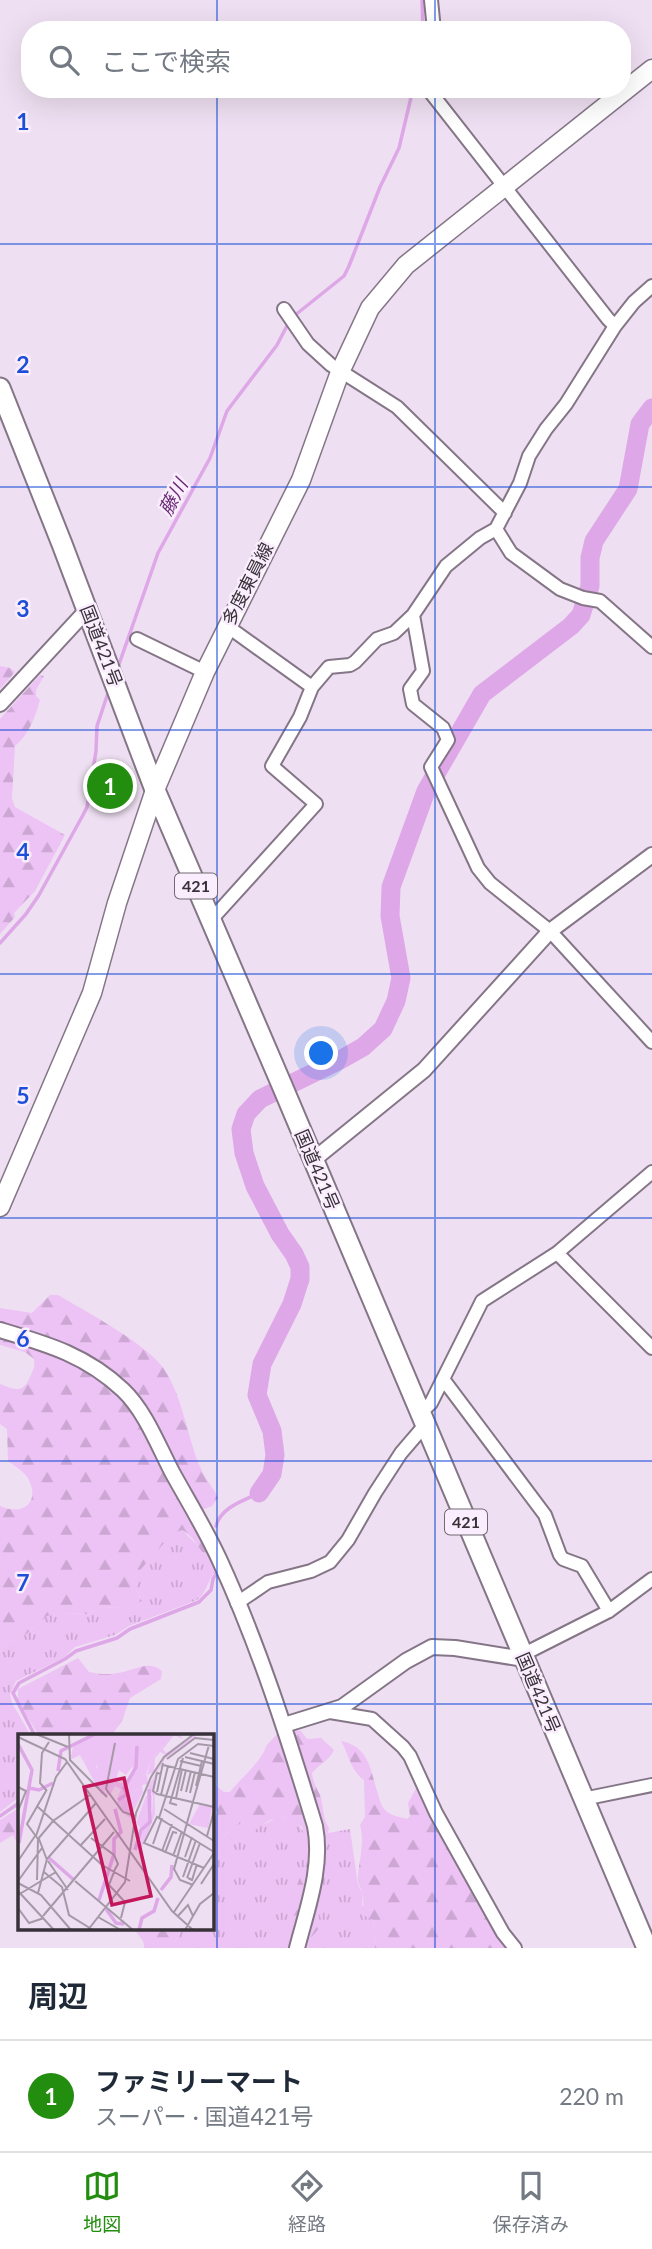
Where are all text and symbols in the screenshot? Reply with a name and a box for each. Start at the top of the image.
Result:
search box [21,21,631,98]
icon: search [45,41,83,79]
text: ここで検索 [101,45,231,77]
text: 1 [16,107,30,135]
text: 2 [16,350,30,378]
water label: 藤川 [153,473,193,519]
street label: 多度東員線 [217,538,277,629]
text: 3 [16,594,30,622]
street label: 国道421号 [76,602,127,689]
pin: 1 [87,760,133,812]
text: 4 [16,837,30,865]
road number: 421 [175,874,217,898]
your location [304,1036,338,1070]
text: 5 [16,1081,30,1109]
street label: 国道421号 [291,1126,345,1213]
text: 6 [16,1324,30,1352]
road number: 421 [445,1510,487,1534]
text: 7 [16,1568,30,1596]
street label: 国道421号 [512,1649,566,1736]
inset map [18,1734,214,1930]
text: 周辺 [28,1977,88,2013]
text: ファミリーマート [95,2065,303,2097]
text: 1 [44,2082,58,2110]
text: 220 m [559,2082,624,2110]
text: スーパー · 国道421号 [95,2102,314,2130]
tab: 地図 [83,2167,121,2236]
tab: 経路 [288,2167,326,2236]
tab: 保存済み [493,2167,569,2236]

